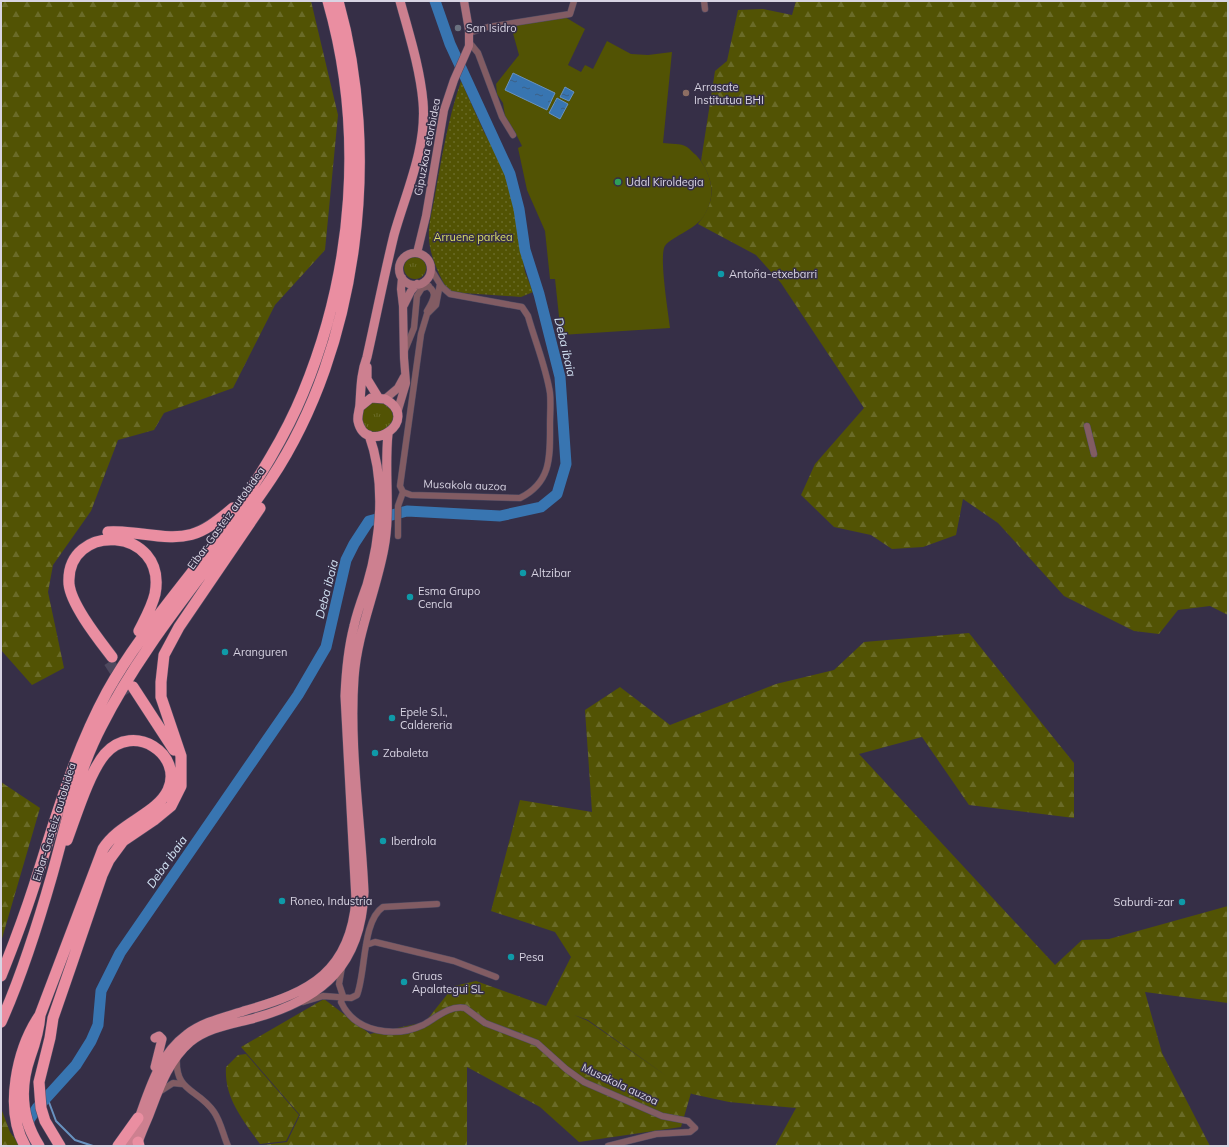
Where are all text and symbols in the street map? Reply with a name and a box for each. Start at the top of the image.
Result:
place label: San Isidro [466,21,517,35]
marker: San Isidro [453,23,463,33]
place label: Arrasate Institutua BHI [694,80,764,107]
marker: Arrasate Institutua BHI [681,88,691,98]
street label: Gipuzkoa etorbidea [411,97,443,197]
place label: Udal Kiroldegia [626,175,704,189]
marker: Udal Kiroldegia [613,177,623,187]
park label: Arruene parkea [433,230,513,244]
place label: Antoña-etxebarri [729,267,817,281]
marker: Antoña-etxebarri [716,269,726,279]
water label: Deba ibaia [551,316,580,378]
street label: Eibar-Gasteiz autobidea [184,464,268,572]
street label: Musakola auzoa [423,477,507,493]
water label: Deba ibaia [312,558,341,620]
place label: Altzibar [531,566,571,580]
marker: Altzibar [518,568,528,578]
place label: Esma Grupo Cencla [418,584,480,611]
marker: Esma Grupo Cencla [405,592,415,602]
place label: Aranguren [233,645,287,659]
marker: Aranguren [220,647,230,657]
place label: Epele S.l., Caldereria [400,705,452,732]
marker: Epele S.l., Caldereria [387,713,397,723]
place label: Zabaleta [383,746,428,760]
marker: Zabaleta [370,748,380,758]
street label: Eibar-Gasteiz autobidea [29,761,79,883]
water label: Deba ibaia [143,833,190,891]
place label: Iberdrola [391,834,436,848]
marker: Iberdrola [378,836,388,846]
place label: Roneo, Industria [290,894,372,908]
place label: Saburdi-zar [1114,895,1174,909]
marker: Roneo, Industria [277,896,287,906]
marker: Saburdi-zar [1177,897,1187,907]
place label: Pesa [519,950,544,964]
marker: Pesa [506,952,516,962]
place label: Gruas Apalategui SL [412,969,484,996]
marker: Gruas Apalategui SL [399,977,409,987]
street label: Musakola auzoa [579,1060,661,1108]

